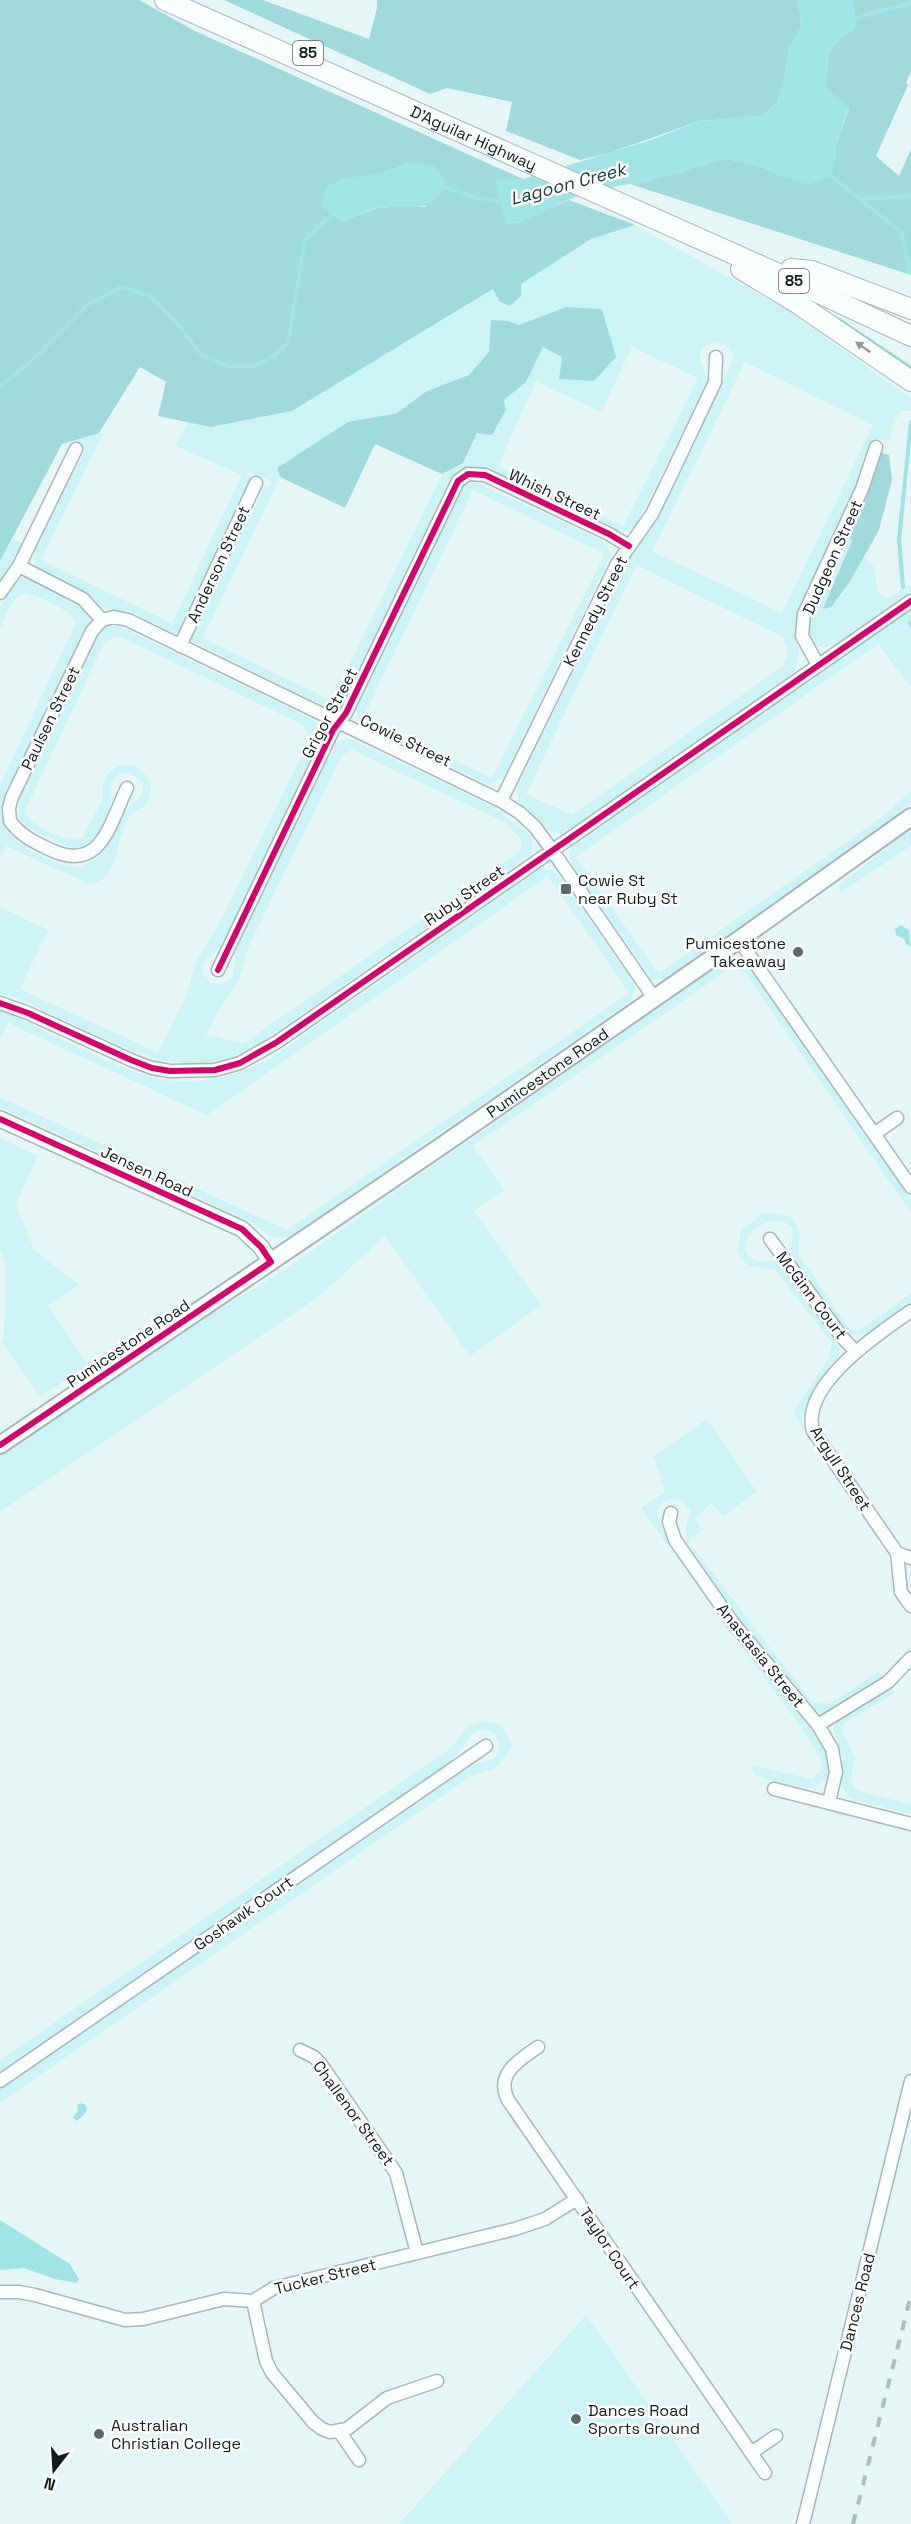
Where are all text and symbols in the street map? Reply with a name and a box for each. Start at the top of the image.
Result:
road number: 85 [293,41,323,65]
street label: D'Aguilar Highway [407,101,540,176]
water label: Lagoon Creek [508,156,630,210]
road number: 85 [779,269,809,293]
one-way arrow [856,341,872,353]
street label: Whish Street [505,464,604,525]
street label: Dudgeon Street [798,497,867,618]
street label: Anderson Street [182,502,255,626]
street label: Kennedy Street [559,553,632,670]
street label: Paulsen Street [16,663,85,774]
street label: Grigor Street [297,664,362,762]
street label: Cowie Street [357,709,455,772]
street label: Ruby Street [420,860,508,931]
place label: Cowie St near Ruby St [578,870,678,909]
marker: Cowie St near Ruby St [559,882,573,896]
place label: Pumicestone Takeaway [685,933,786,972]
marker: Pumicestone Takeaway [791,945,805,959]
street label: Pumicestone Road [482,1023,613,1123]
street label: Jensen Road [97,1141,196,1202]
street label: McGinn Court [772,1247,852,1344]
street label: Pumicestone Road [63,1294,194,1392]
street label: Argyll Street [805,1422,876,1515]
street label: Anastasia Street [712,1599,809,1712]
street label: Goshawk Court [189,1871,297,1955]
street label: Challenor Street [308,2056,399,2170]
street label: Taylor Court [575,2203,645,2293]
street label: Dances Road [835,2251,880,2353]
street label: Tucker Street [272,2254,378,2299]
place label: Dances Road Sports Ground [588,2400,700,2439]
marker: Dances Road Sports Ground [569,2412,583,2426]
place label: Australian Christian College [111,2415,241,2454]
marker: Australian Christian College [92,2427,106,2441]
north arrow [24,2440,84,2500]
text: N [42,2472,58,2495]

